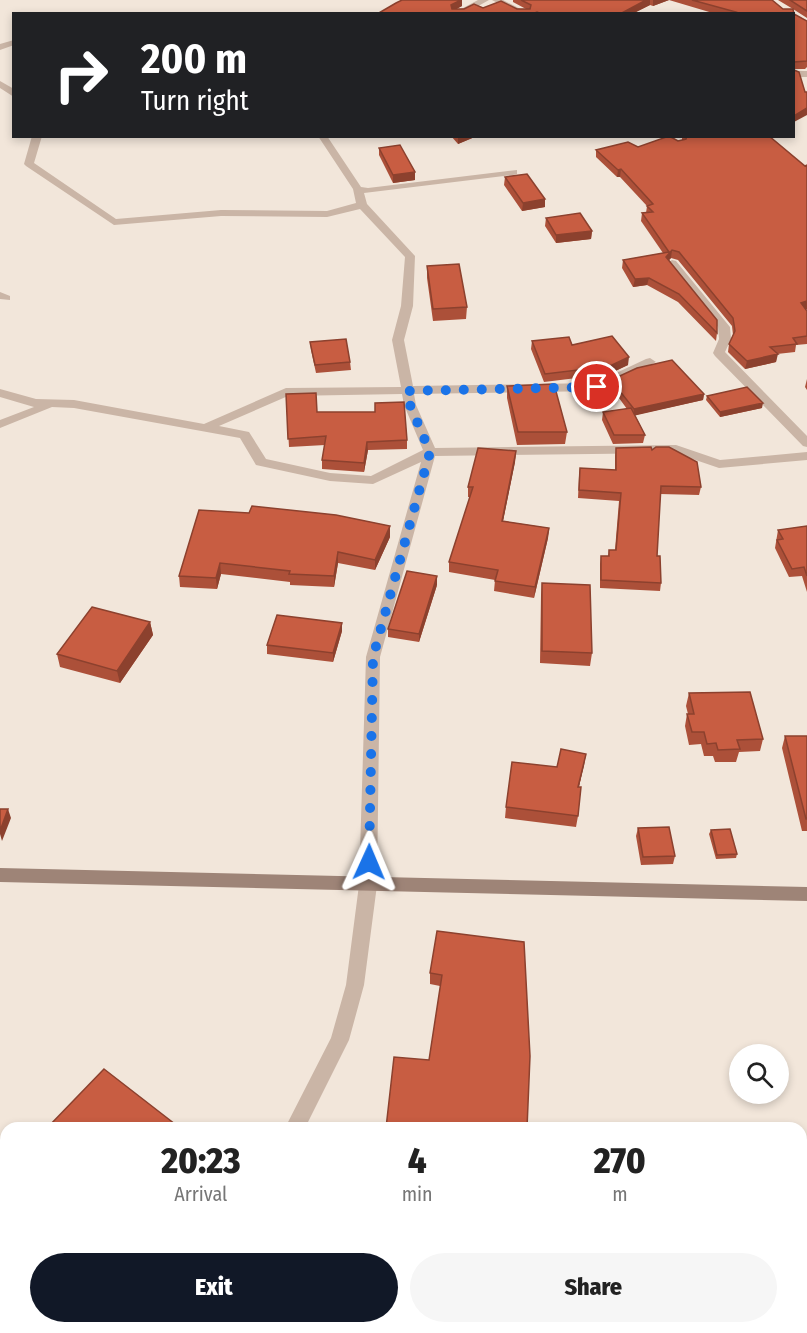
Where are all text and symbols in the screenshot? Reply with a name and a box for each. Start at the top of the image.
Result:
text: 200 m [141,34,247,84]
icon: right [42,36,120,114]
text: Turn right [141,85,249,117]
pin [571,361,622,412]
icon: arrive [580,370,613,403]
position arrow [337,830,401,894]
map controls [729,1044,789,1104]
button: search [729,1044,789,1104]
text: 20:23 [161,1139,241,1183]
text: 4 [408,1139,427,1183]
text: 270 [594,1139,646,1183]
text: Arrival [174,1182,227,1206]
text: min [402,1182,433,1206]
text: m [612,1182,628,1206]
button: Exit [30,1253,398,1322]
button: Share [410,1253,777,1322]

